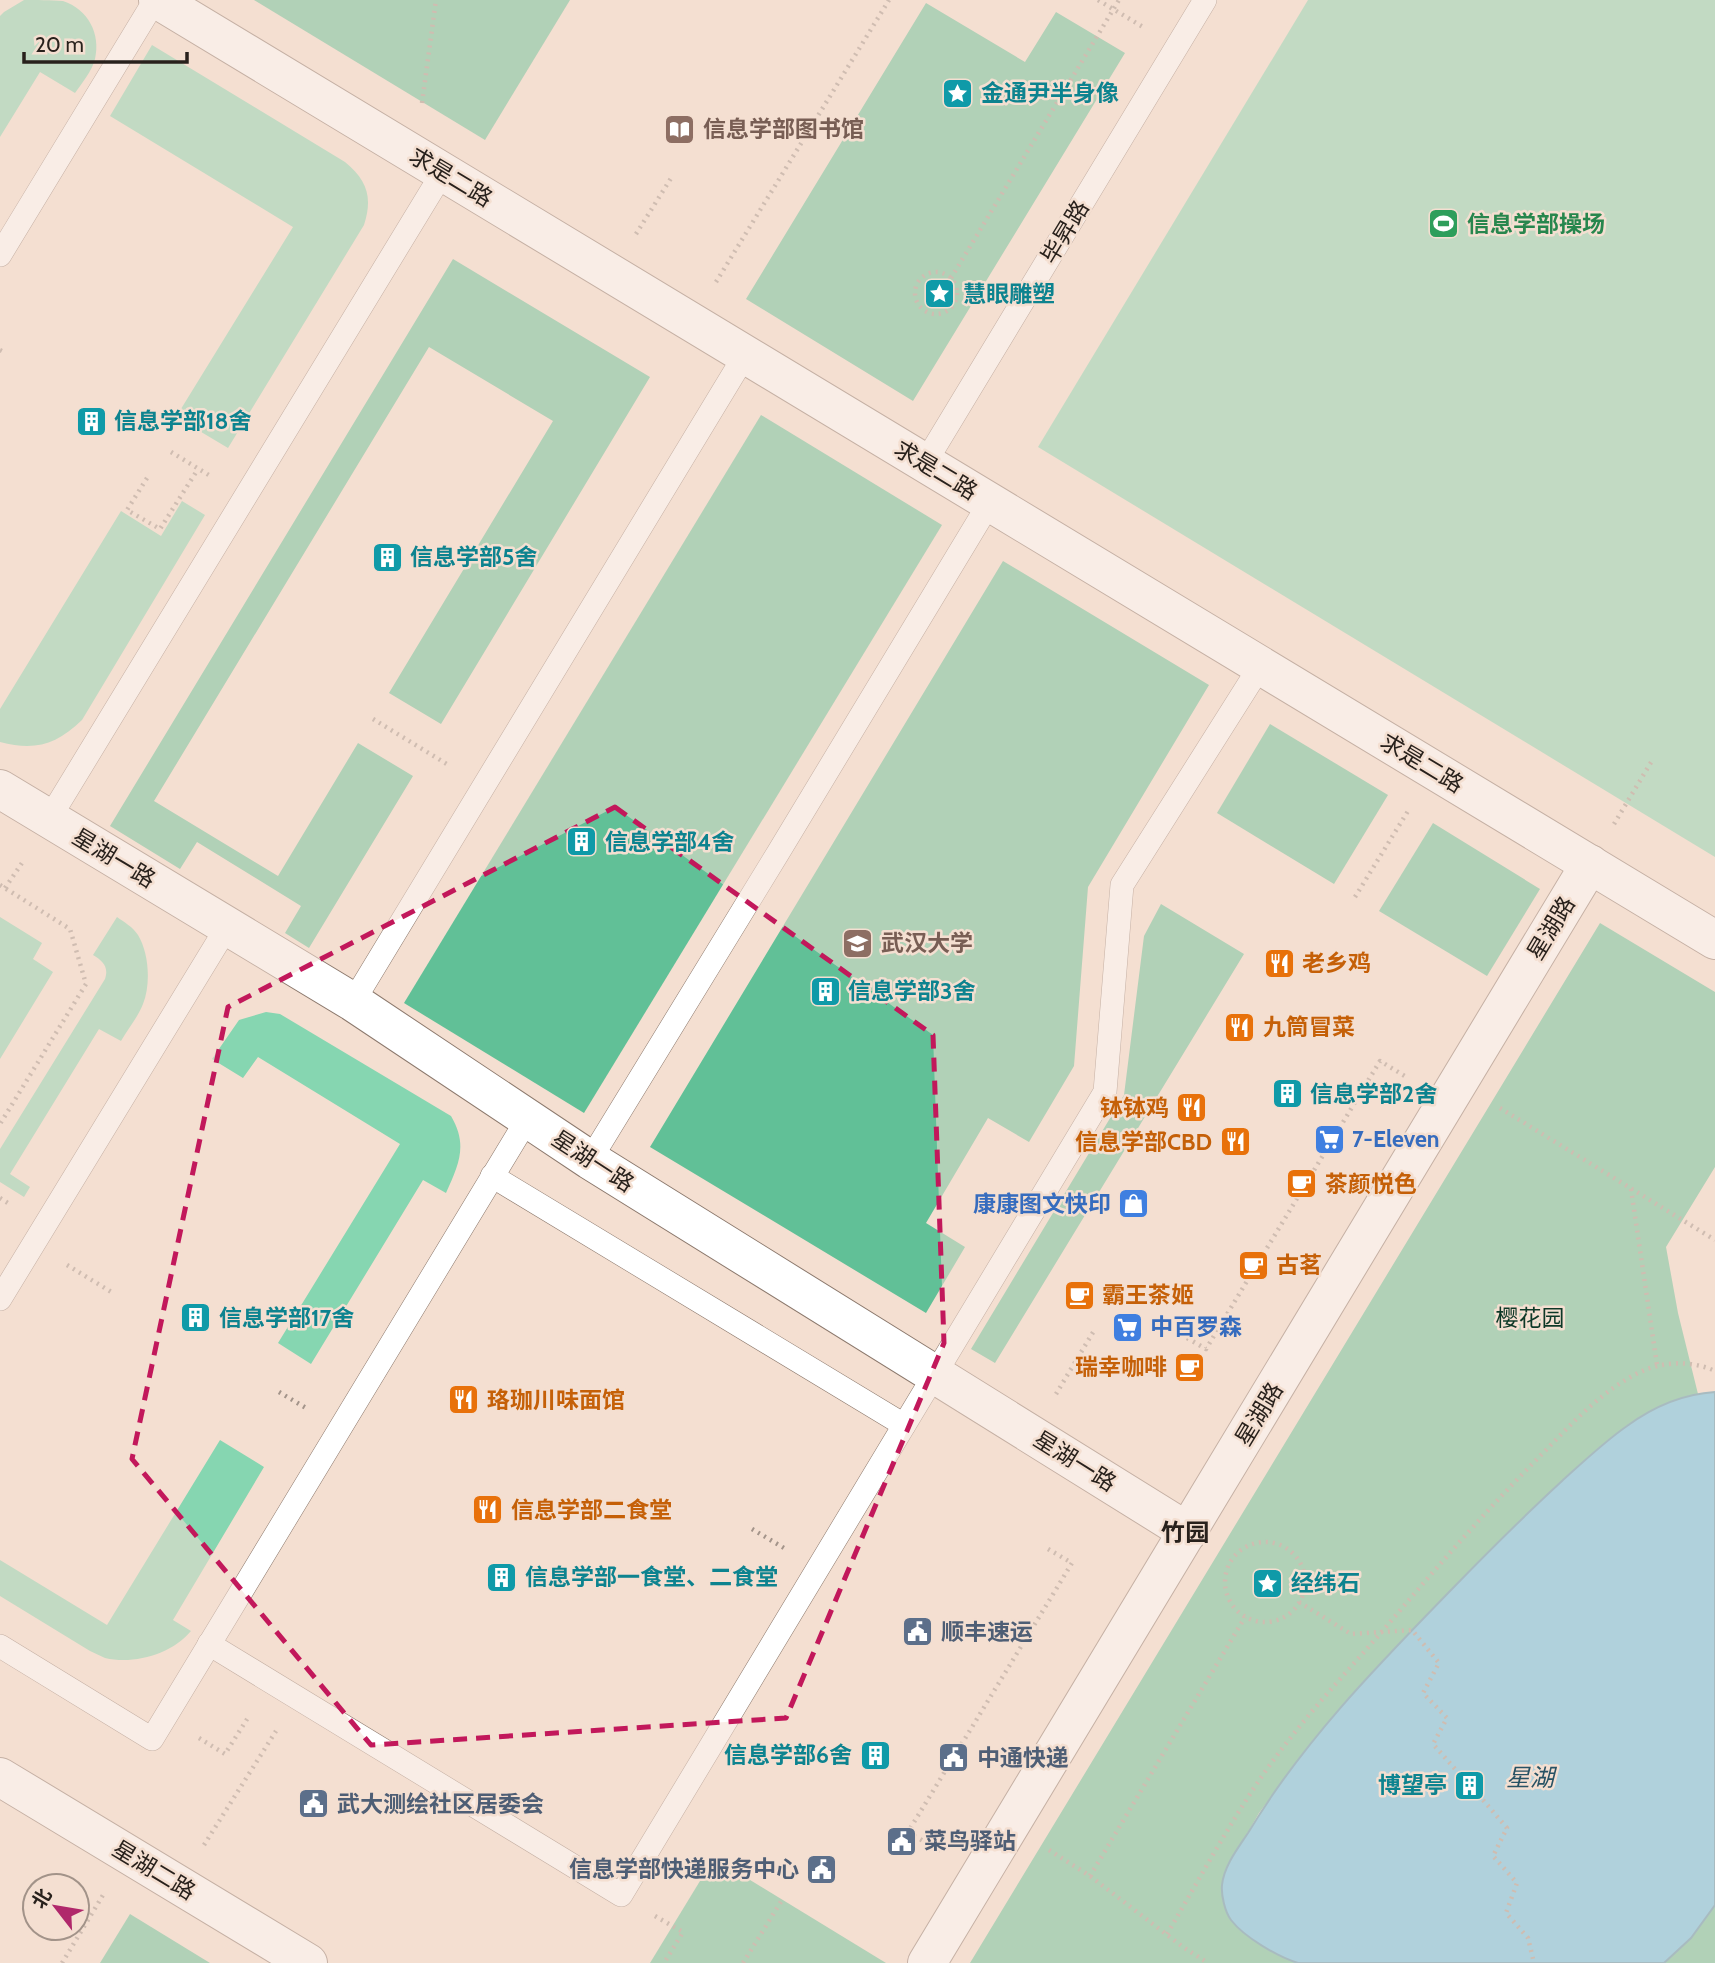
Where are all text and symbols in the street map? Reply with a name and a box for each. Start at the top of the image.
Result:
scale bar [24,21,187,65]
text: 20 m [35,32,84,57]
place icon: 金通尹半身像 [941,76,975,110]
place label: 金通尹半身像 [981,79,1119,107]
library icon: 信息学部图书馆 [663,112,697,146]
place label: 信息学部图书馆 [703,115,864,143]
street label: 求是二路 [404,141,498,213]
street label: 毕昇路 [1035,195,1095,269]
sports icon: 信息学部操场 [1427,207,1461,241]
place label: 信息学部操场 [1467,210,1605,238]
place icon: 慧眼雕塑 [923,277,957,311]
place label: 慧眼雕塑 [963,280,1055,308]
building icon: 信息学部18舍 [74,404,108,438]
place label: 信息学部18舍 [114,407,251,435]
street label: 求是二路 [889,434,983,506]
building icon: 信息学部5舍 [370,540,404,574]
place label: 信息学部5舍 [410,543,537,571]
street label: 求是二路 [1375,727,1469,799]
street label: 星湖一路 [67,822,161,894]
building icon: 信息学部4舍 [565,825,599,859]
place label: 信息学部4舍 [605,828,734,856]
street label: 星湖路 [1521,891,1581,965]
school or university icon: 武汉大学 [841,926,875,960]
place label: 武汉大学 [881,929,973,957]
restaurant icon: 老乡鸡 [1262,946,1296,980]
place label: 老乡鸡 [1302,949,1371,977]
building icon: 信息学部3舍 [808,974,842,1008]
place label: 信息学部3舍 [848,977,975,1005]
restaurant icon: 九筒冒菜 [1223,1010,1257,1044]
place label: 九筒冒菜 [1263,1013,1355,1041]
building icon: 信息学部2舍 [1270,1077,1304,1111]
place label: 信息学部2舍 [1310,1080,1437,1108]
restaurant icon: 钵钵鸡 [1175,1091,1209,1125]
place label: 钵钵鸡 [1100,1094,1169,1122]
supermarket icon: 7-Eleven [1312,1122,1346,1156]
street label: 星湖一路 [547,1124,639,1198]
restaurant icon: 信息学部CBD [1218,1125,1252,1159]
place label: 7-Eleven [1352,1125,1439,1153]
place label: 信息学部CBD [1075,1128,1212,1156]
cafe icon: 茶颜悦色 [1285,1167,1319,1201]
place label: 茶颜悦色 [1325,1170,1417,1198]
shop icon: 康康图文快印 [1117,1187,1151,1221]
place label: 康康图文快印 [973,1190,1111,1218]
cafe icon: 古茗 [1236,1248,1270,1282]
place label: 古茗 [1276,1251,1322,1279]
cafe icon: 霸王茶姬 [1062,1278,1096,1312]
place label: 霸王茶姬 [1102,1281,1194,1309]
building icon: 信息学部17舍 [179,1301,213,1335]
place label: 信息学部17舍 [219,1304,354,1332]
park label: 樱花园 [1496,1304,1565,1332]
supermarket icon: 中百罗森 [1110,1310,1144,1344]
place label: 中百罗森 [1150,1313,1242,1341]
cafe icon: 瑞幸咖啡 [1173,1350,1207,1384]
place label: 瑞幸咖啡 [1075,1353,1167,1381]
street label: 星湖路 [1229,1377,1289,1451]
restaurant icon: 珞珈川味面馆 [447,1383,481,1417]
place label: 珞珈川味面馆 [487,1386,625,1414]
street label: 星湖一路 [1029,1425,1121,1497]
restaurant icon: 信息学部二食堂 [471,1493,505,1527]
place label: 信息学部二食堂 [511,1496,672,1524]
district label: 竹园 [1161,1518,1209,1547]
building icon: 信息学部一食堂、二食堂 [485,1560,519,1594]
place label: 信息学部一食堂、二食堂 [525,1563,778,1591]
place icon: 经纬石 [1251,1566,1285,1600]
place label: 经纬石 [1291,1569,1360,1597]
public building icon: 顺丰速运 [901,1615,935,1649]
place label: 顺丰速运 [941,1618,1033,1646]
building icon: 信息学部6舍 [858,1738,892,1772]
place label: 信息学部6舍 [724,1741,852,1769]
public building icon: 中通快递 [937,1741,971,1775]
place label: 中通快递 [977,1744,1069,1772]
water label: 星湖 [1506,1763,1558,1792]
building icon: 博望亭 [1453,1768,1487,1802]
place label: 博望亭 [1378,1771,1447,1799]
public building icon: 武大测绘社区居委会 [297,1787,331,1821]
place label: 武大测绘社区居委会 [337,1790,544,1818]
public building icon: 菜鸟驿站 [884,1824,918,1858]
place label: 菜鸟驿站 [924,1827,1016,1855]
street label: 星湖二路 [107,1834,201,1906]
public building icon: 信息学部快递服务中心 [805,1852,839,1886]
place label: 信息学部快递服务中心 [569,1855,799,1883]
north arrow [21,1872,91,1942]
text: 北 [27,1884,57,1913]

